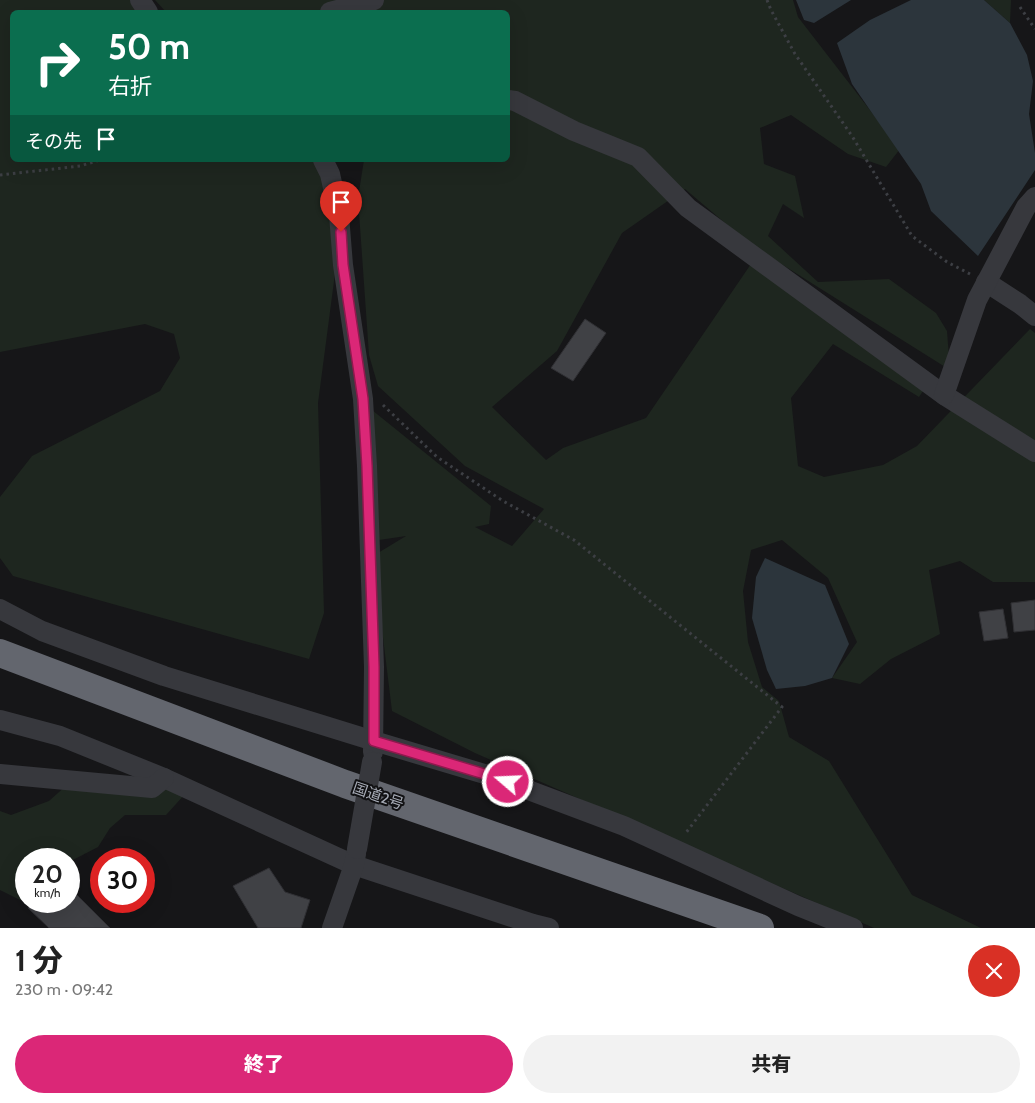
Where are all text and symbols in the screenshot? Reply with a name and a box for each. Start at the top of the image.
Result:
text: 50 m [108,25,190,68]
icon: right [25,30,90,95]
text: 右折 [108,73,152,100]
icon: arrive [92,125,120,153]
text: その先 [25,130,82,153]
pin [320,181,362,232]
icon: arrive [327,188,355,216]
position arrow [481,755,533,807]
street label: 国道2号 [350,779,406,813]
speed limit sign: 30 [90,848,155,913]
text: 20 [32,859,63,889]
text: km/h [34,885,61,900]
text: 1 分 [15,942,63,979]
button: close [968,945,1020,997]
text: 230 m · 09:42 [15,980,113,999]
button: 終了 [15,1035,513,1093]
button: 共有 [523,1035,1020,1093]

